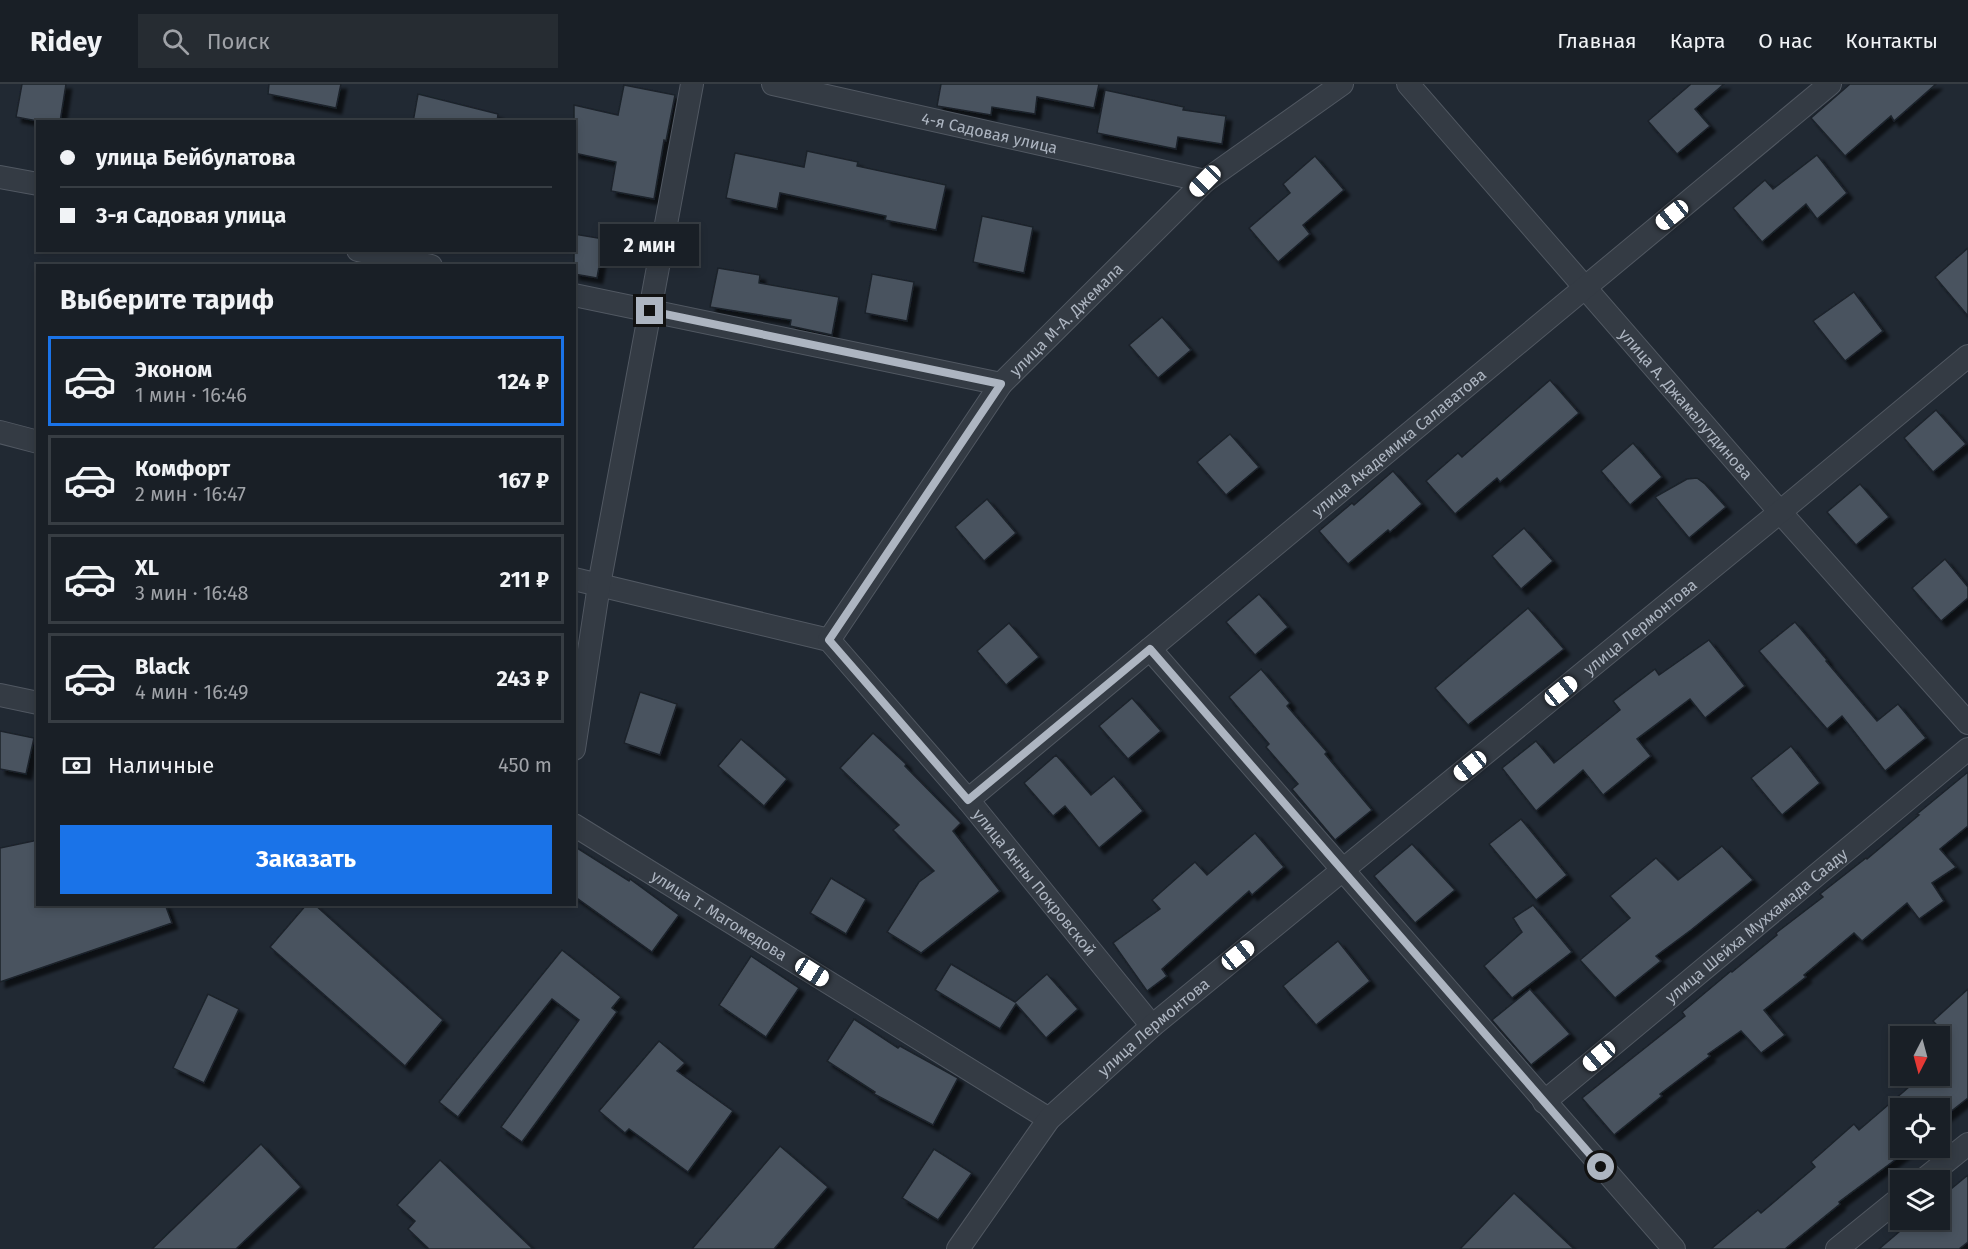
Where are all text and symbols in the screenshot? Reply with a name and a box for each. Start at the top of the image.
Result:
search box [138,14,558,68]
text: Ridey [30,25,102,58]
icon: search [159,25,192,58]
text: Поиск [207,28,270,55]
text: Главная [1557,28,1637,54]
text: Карта [1670,28,1725,54]
text: О нас [1758,28,1812,54]
text: Контакты [1845,28,1938,54]
street label: 4-я Садовая улица [920,108,1059,157]
text: улица Бейбулатова [96,144,296,171]
car [1186,162,1224,200]
car [1652,197,1692,233]
text: 3-я Садовая улица [96,202,286,229]
callout: 2 мин [600,224,700,266]
text: 2 мин [623,233,676,257]
street label: улица М-А. Джемала [1005,259,1127,380]
text: Выберите тариф [60,284,274,316]
route end [636,297,663,324]
street label: улица А. Джамалутдинова [1615,325,1757,483]
icon: car [63,354,117,408]
text: Эконом [135,356,212,383]
street label: улица Академика Салаватова [1308,364,1490,520]
text: 124 ₽ [497,368,549,395]
text: 1 мин · 16:46 [135,383,247,407]
icon: car [63,453,117,507]
text: Комфорт [135,455,230,482]
text: 167 ₽ [498,467,549,494]
text: 2 мин · 16:47 [135,482,246,506]
icon: car [63,552,117,606]
text: XL [135,554,159,581]
text: 211 ₽ [500,566,549,593]
street label: улица Лермонтова [1579,575,1701,679]
text: 3 мин · 16:48 [135,581,249,605]
icon: car [63,651,117,705]
text: Black [135,653,190,680]
text: 243 ₽ [496,665,549,692]
car [1541,673,1581,709]
text: 4 мин · 16:49 [135,680,248,704]
car [1450,748,1490,784]
icon: cash [60,749,93,782]
text: Наличные [108,752,214,779]
text: 450 m [498,753,552,777]
street label: улица Анны Покровской [969,805,1100,960]
button: Заказать [60,825,552,894]
street label: улица Шейха Муххамада Сааду [1661,844,1851,1007]
street label: улица Т. Магомедова [648,866,791,964]
car [1218,937,1258,973]
car [792,955,832,989]
street label: улица Лермонтова [1094,974,1213,1080]
north arrow [1890,1026,1950,1086]
map controls [1890,1026,1950,1230]
car [1579,1038,1619,1074]
button: locate [1890,1098,1950,1158]
route start [1587,1153,1614,1180]
button: layers [1890,1170,1950,1230]

